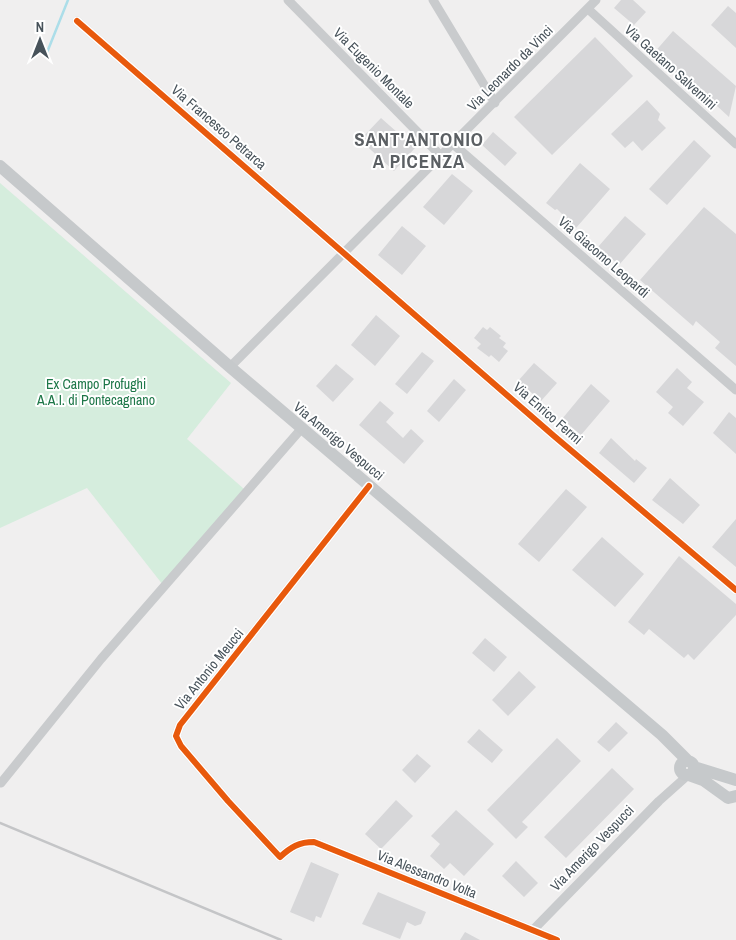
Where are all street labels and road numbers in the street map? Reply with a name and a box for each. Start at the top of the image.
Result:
street label: Via Leonardo da Vinci [463,21,557,115]
street label: Via Gaetano Salvemini [621,21,721,113]
street label: Via Eugenio Montale [330,24,418,112]
street label: Via Francesco Petrarca [168,81,271,174]
street label: Via Giacomo Leopardi [555,212,653,302]
street label: Via Enrico Fermi [510,378,586,448]
street label: Via Amerigo Vespucci [290,398,388,484]
street label: Via Antonio Meucci [171,625,247,713]
street label: Via Amerigo Vespucci [546,801,638,895]
street label: Via Alessandro Volta [375,846,480,902]

